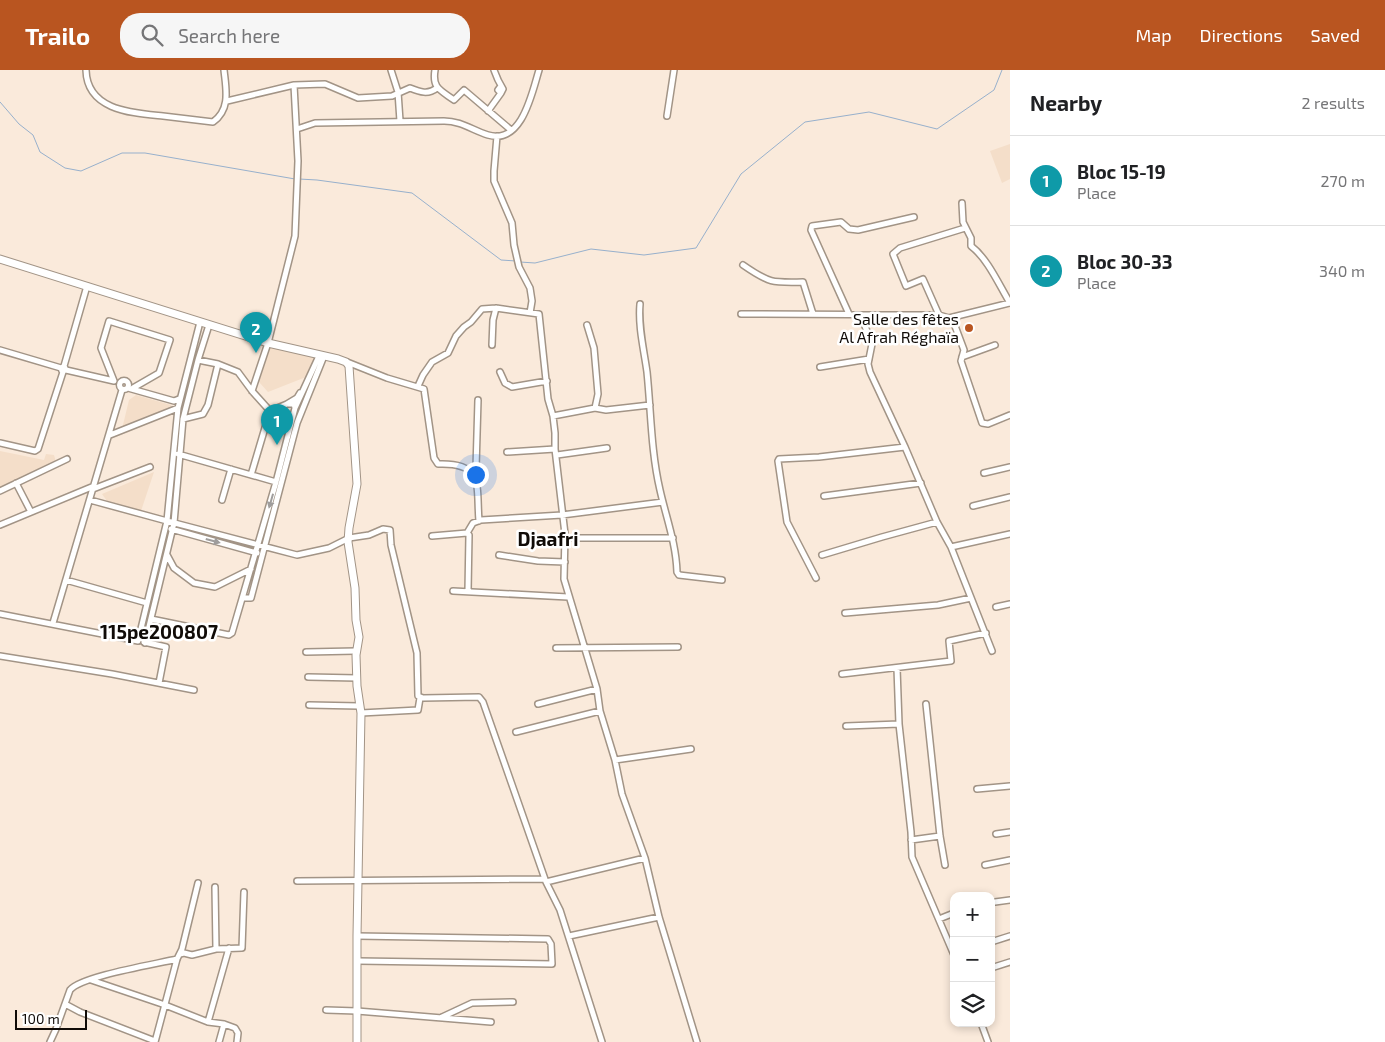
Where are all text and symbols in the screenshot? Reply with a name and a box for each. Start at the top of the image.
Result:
search box [120,13,470,58]
text: Trailo [25,21,90,50]
icon: search [138,21,166,49]
text: Search here [178,24,280,47]
text: Map [1135,24,1172,46]
text: Directions [1200,24,1283,46]
text: Saved [1311,24,1360,46]
text: Nearby [1030,90,1102,115]
text: 2 results [1302,93,1365,112]
text: Bloc 15-19 [1077,160,1166,183]
text: 1 [1043,171,1049,190]
text: 270 m [1321,171,1365,190]
text: Place [1077,183,1116,202]
text: Bloc 30-33 [1077,250,1173,273]
text: 2 [1041,261,1051,280]
text: 340 m [1319,261,1365,280]
text: Place [1077,273,1116,292]
place label: Salle des fêtes Al Afrah Réghaïa [839,309,959,346]
pin: 2 [240,312,272,353]
marker: Salle des fêtes Al Afrah Réghaïa [963,322,975,334]
pin: 1 [261,404,293,445]
your location [463,462,489,488]
one-way arrow [266,494,274,509]
district label: Djaafri [518,527,578,550]
one-way arrow [205,537,220,545]
district label: 115pe200807 [100,620,218,643]
map controls [950,892,995,1027]
button: + [950,892,995,937]
button: − [950,937,995,982]
button: layers [950,982,995,1027]
scale bar [15,1007,88,1030]
text: 100 m [22,1010,60,1027]

